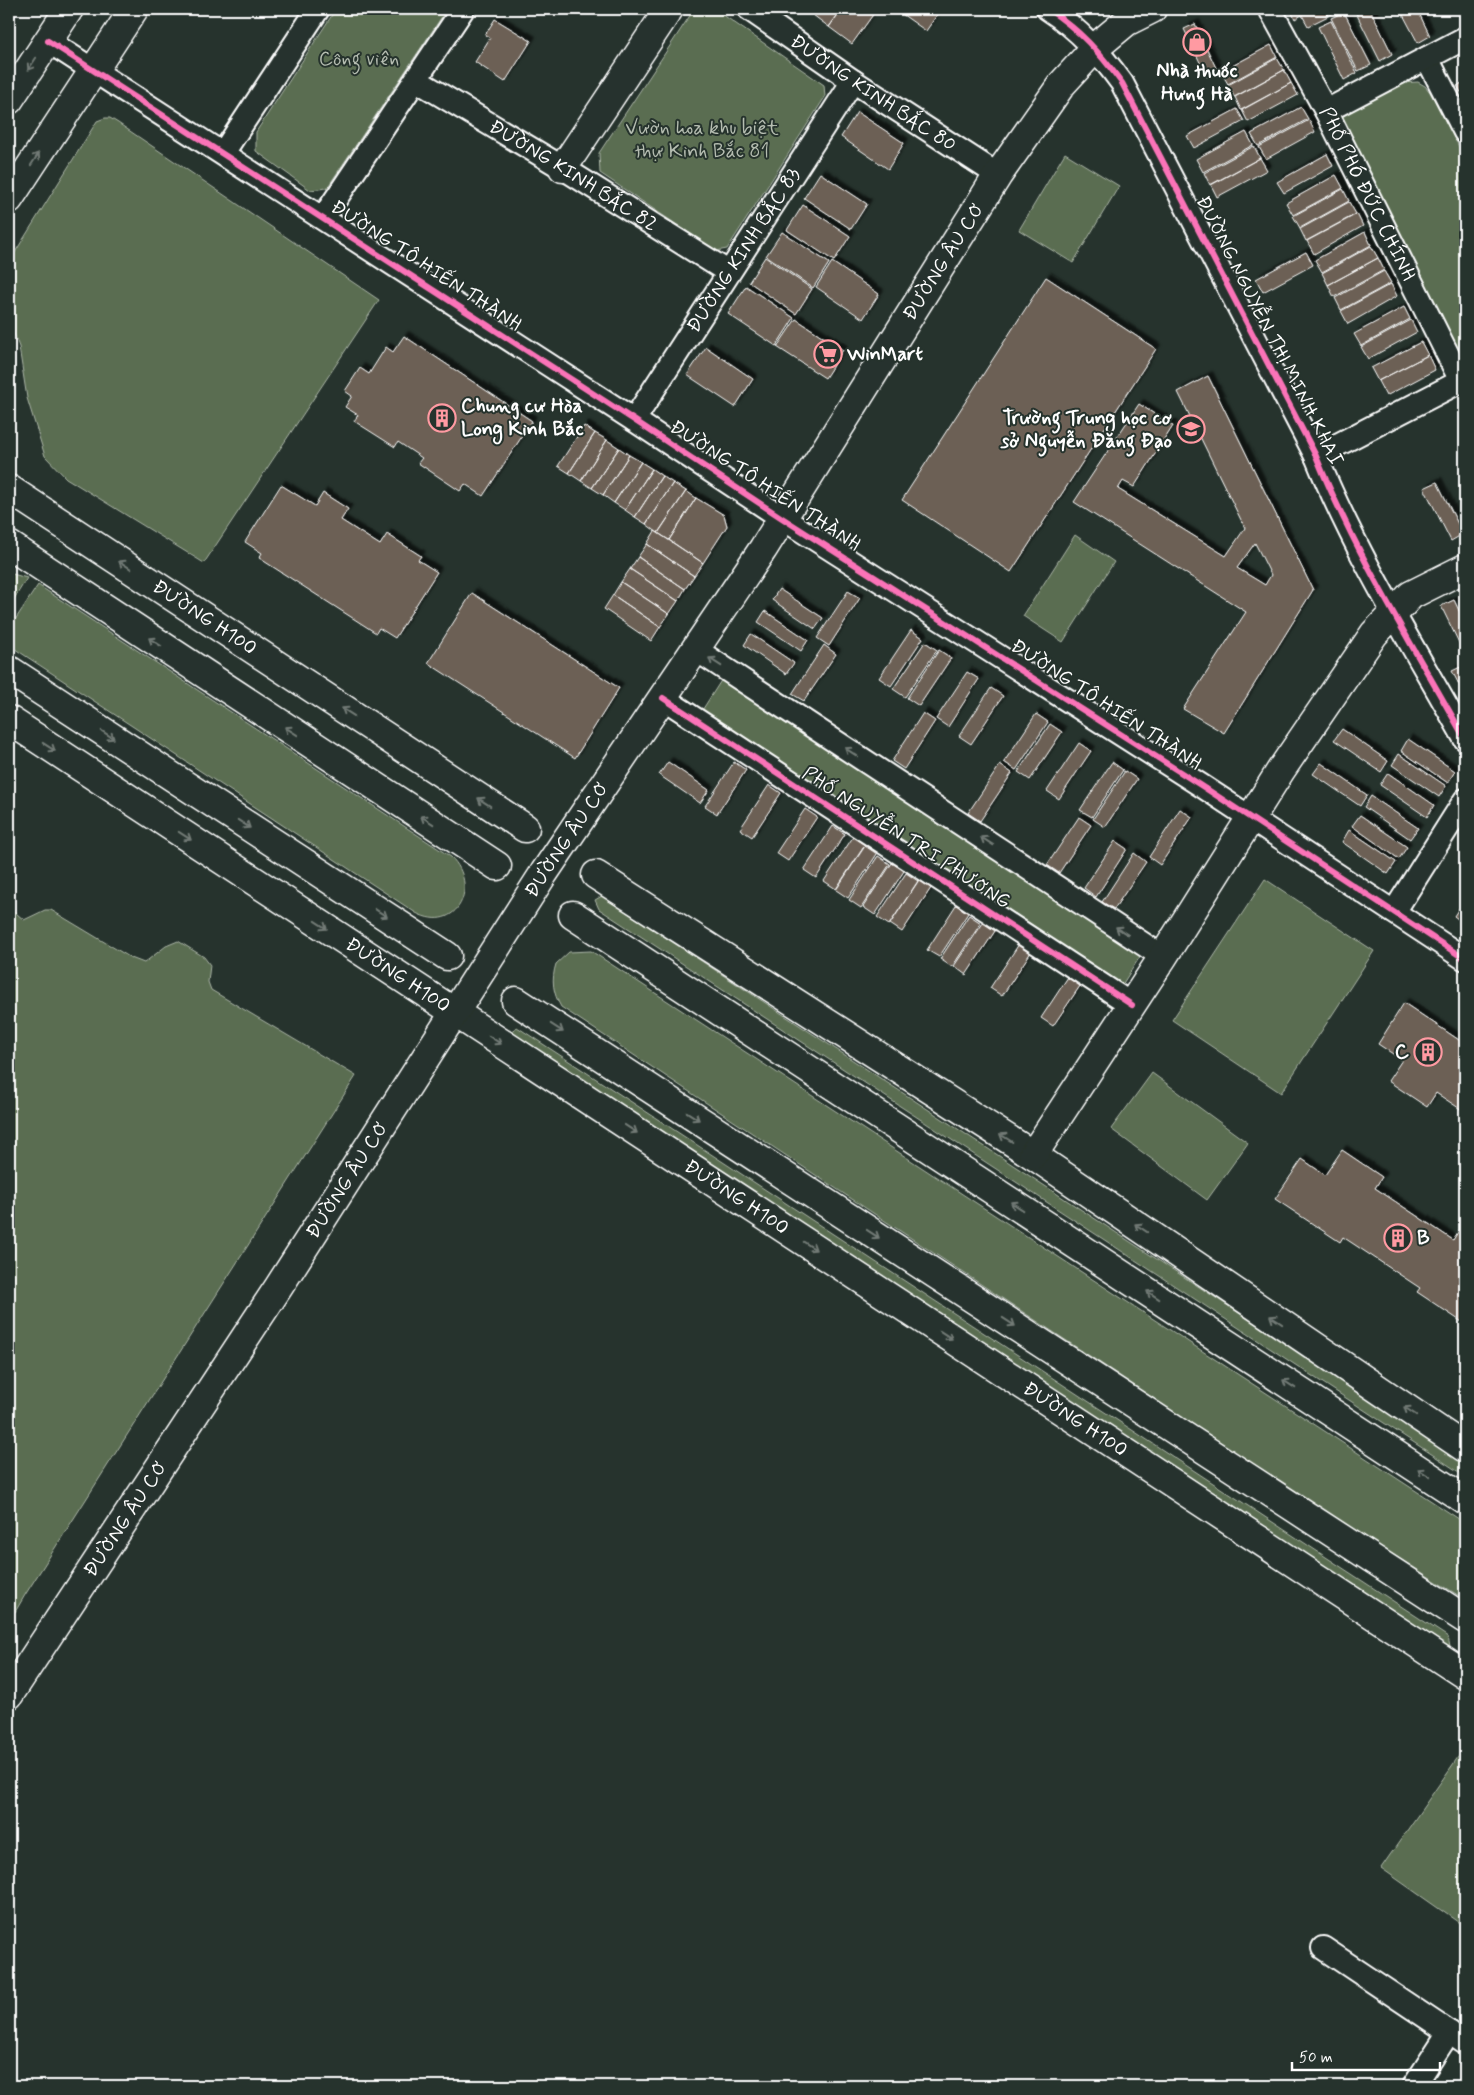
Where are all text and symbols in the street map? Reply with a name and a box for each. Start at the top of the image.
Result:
shop icon: Nhà thuốc Hưng Hà [1182,27,1212,57]
street label: ĐƯỜNG KINH BẮC 80 [785,28,962,158]
park label: Công viên [319,46,399,75]
one-way arrow [27,57,37,71]
place label: Nhà thuốc Hưng Hà [1156,58,1238,110]
street label: PHỐ PHÓ ĐỨC CHÍNH [1313,102,1422,285]
street label: ĐƯỜNG KINH BẮC 82 [484,113,663,238]
park label: Vườn hoa khu biệt thự Kinh Bắc 81 [625,115,779,165]
one-way arrow [31,152,41,166]
street label: ĐƯỜNG KINH BẮC 83 [680,163,807,338]
street label: ĐƯỜNG NGUYỄN THỊ MINH KHAI [1189,191,1350,471]
street label: ĐƯỜNG TÔ HIẾN THÀNH [325,194,527,338]
street label: ĐƯỜNG ÂU CƠ [896,198,990,326]
supermarket icon: WinMart [813,339,843,369]
place label: WinMart [846,341,923,368]
place label: Chung cư Hòa Long Kinh Bắc [461,393,584,445]
building icon: Chung cư Hòa Long Kinh Bắc [427,403,457,433]
place label: Trường Trung học cơ sở Nguyễn Đăng Đạo [999,405,1172,457]
street label: ĐƯỜNG TÔ HIẾN THÀNH [664,414,866,558]
school or university icon: Trường Trung học cơ sở Nguyễn Đăng Đạo [1176,414,1206,444]
one-way arrow [118,560,132,570]
street label: ĐƯỜNG H100 [147,573,262,662]
street label: ĐƯỜNG TÔ HIẾN THÀNH [1005,633,1207,777]
one-way arrow [149,636,163,646]
one-way arrow [709,657,723,667]
one-way arrow [341,707,355,718]
one-way arrow [285,725,299,735]
one-way arrow [101,731,115,741]
one-way arrow [42,742,56,752]
one-way arrow [844,747,858,757]
street label: PHỐ NGUYỄN TRI PHƯƠNG [797,760,1016,916]
street label: ĐƯỜNG ÂU CƠ [518,777,615,903]
one-way arrow [477,796,491,807]
one-way arrow [421,814,435,824]
one-way arrow [237,819,251,829]
one-way arrow [178,831,192,841]
one-way arrow [980,836,994,846]
one-way arrow [373,908,387,918]
one-way arrow [314,920,328,931]
one-way arrow [1116,925,1130,935]
street label: ĐƯỜNG H100 [340,931,455,1019]
one-way arrow [549,1023,563,1033]
one-way arrow [487,1035,501,1045]
building icon: C [1413,1037,1443,1067]
place label: C [1395,1039,1410,1066]
one-way arrow [686,1111,700,1121]
street label: ĐƯỜNG ÂU CƠ [300,1117,395,1244]
one-way arrow [623,1124,637,1134]
one-way arrow [1000,1133,1014,1143]
street label: ĐƯỜNG H100 [679,1153,794,1241]
one-way arrow [1010,1201,1024,1211]
one-way arrow [1135,1223,1149,1233]
building icon: B [1383,1223,1413,1253]
place label: B [1417,1225,1430,1252]
one-way arrow [866,1228,880,1239]
one-way arrow [803,1242,817,1252]
one-way arrow [1146,1290,1160,1300]
one-way arrow [1269,1314,1283,1325]
one-way arrow [1002,1318,1016,1328]
one-way arrow [939,1331,953,1341]
street label: ĐƯỜNG H100 [1018,1375,1133,1463]
one-way arrow [1282,1379,1296,1389]
one-way arrow [1404,1406,1418,1416]
street label: ĐƯỜNG ÂU CƠ [77,1456,173,1582]
one-way arrow [1418,1468,1432,1478]
scale bar [1292,2040,1439,2072]
text: 50 m [1299,2048,1333,2068]

